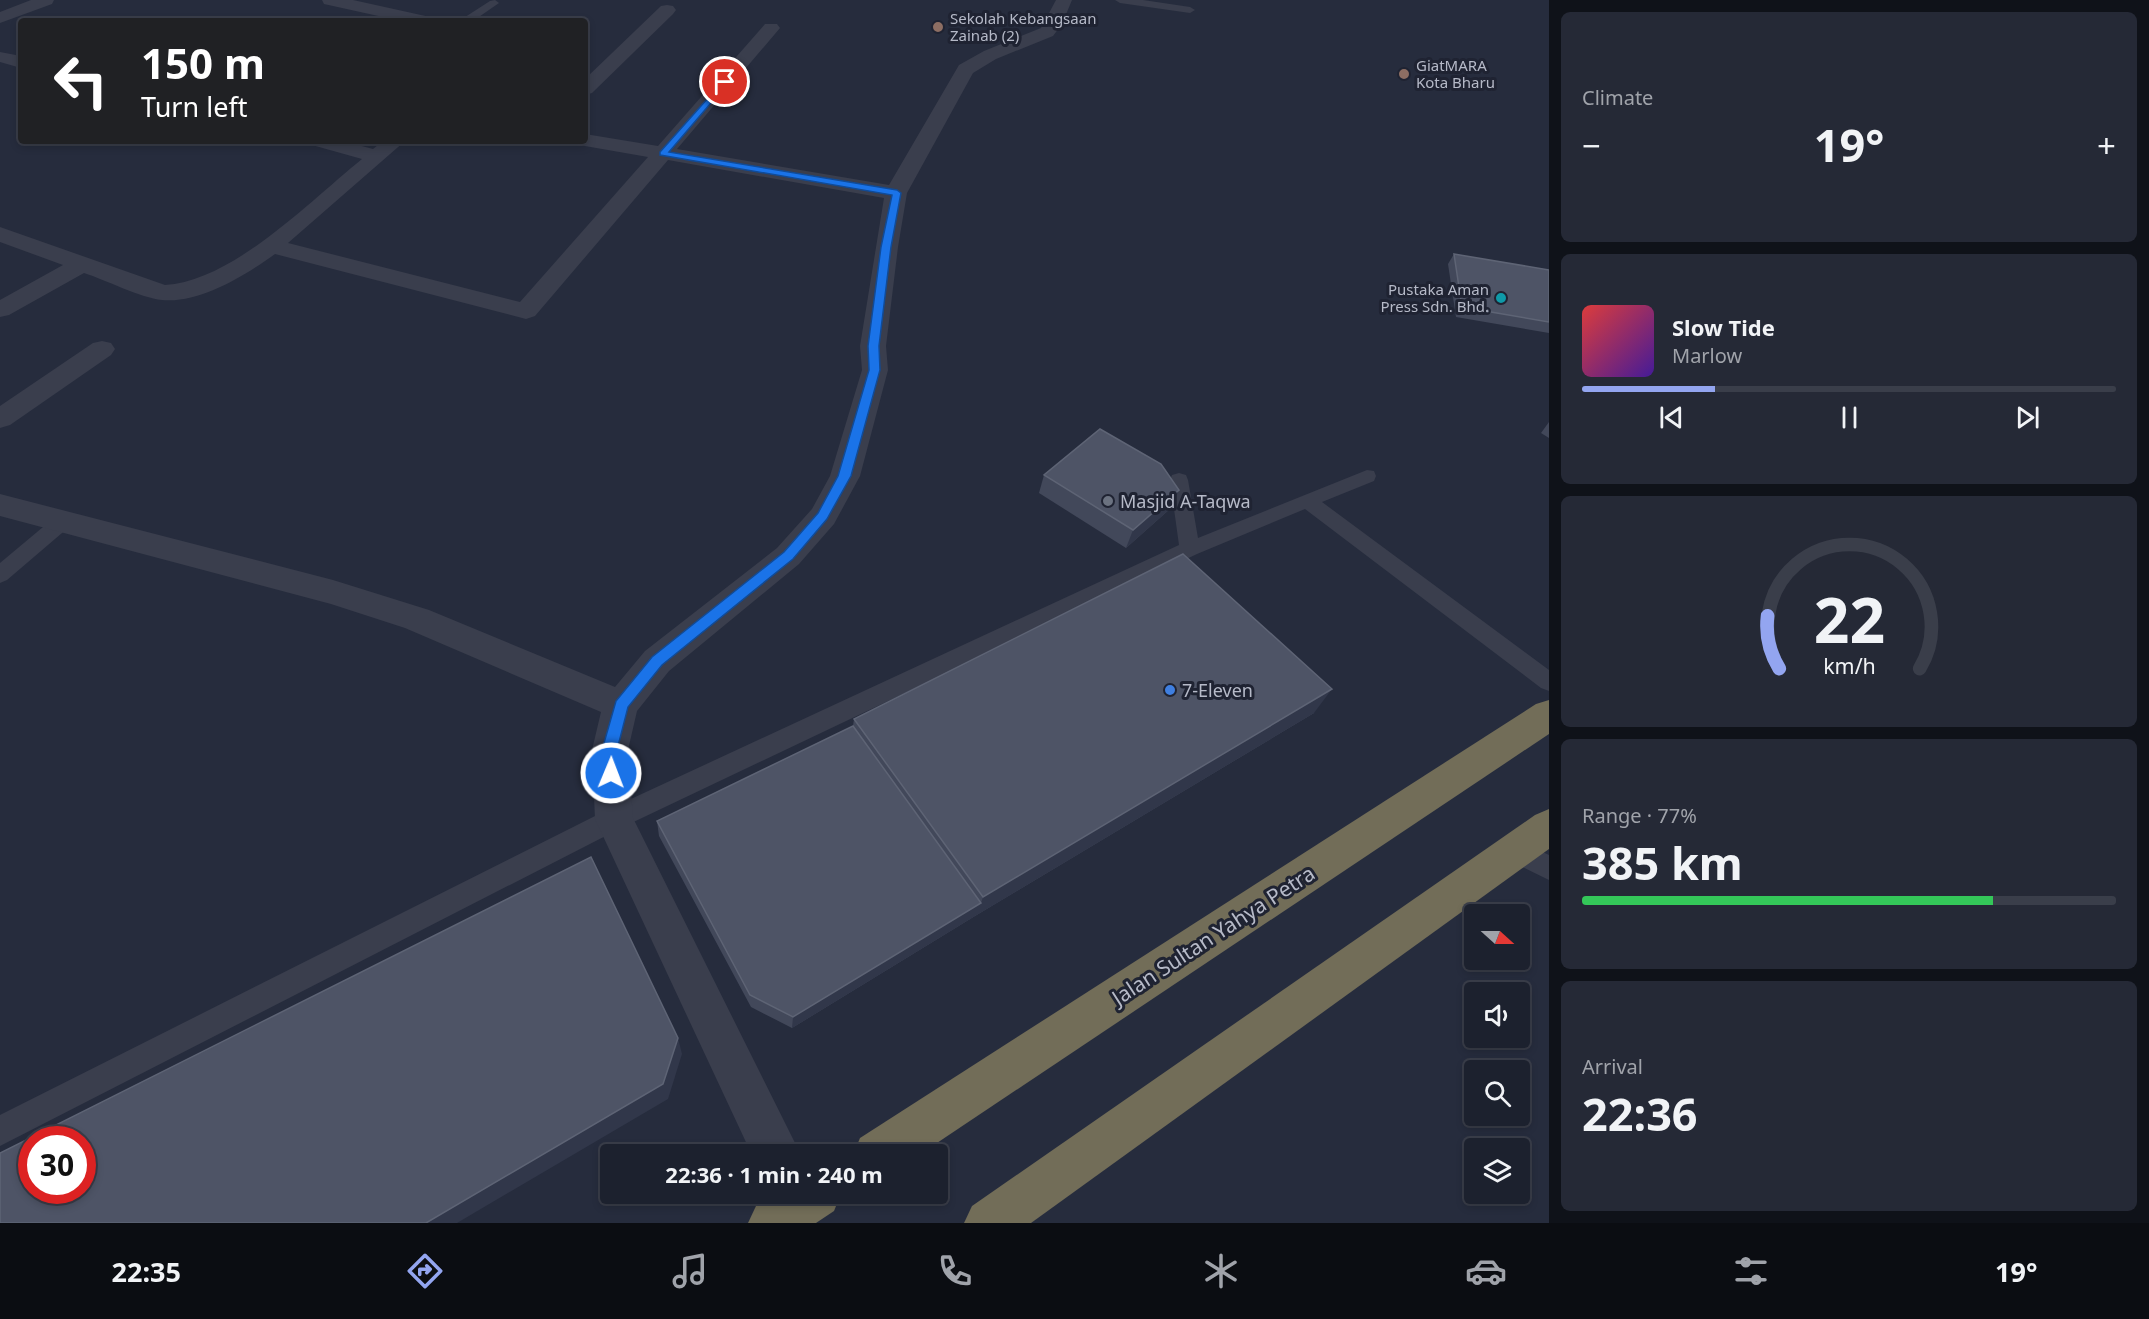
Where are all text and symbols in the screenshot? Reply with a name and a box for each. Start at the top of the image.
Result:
place label: Sekolah Kebangsaan Zainab (2) [950,8,1096,45]
marker: Sekolah Kebangsaan Zainab (2) [931,20,945,34]
text: 150 m [141,34,265,91]
icon: left [42,42,120,120]
place label: GiatMARA Kota Bharu [1416,55,1495,92]
pin [699,56,750,107]
icon: arrive [708,65,741,98]
marker: GiatMARA Kota Bharu [1397,67,1411,81]
text: Climate [1582,84,1653,111]
text: Turn left [141,88,247,125]
text: 19° [1814,114,1884,175]
text: − [1582,123,1601,168]
text: + [2097,123,2116,168]
place label: Pustaka Aman Press Sdn. Bhd. [1380,279,1489,316]
marker: Pustaka Aman Press Sdn. Bhd. [1494,291,1508,305]
text: Slow Tide [1672,312,1775,342]
text: Marlow [1672,342,1742,369]
icon: previous [1655,401,1688,434]
icon: pause [1833,401,1866,434]
icon: next [2011,401,2044,434]
place label: Masjid A-Taqwa [1120,489,1251,513]
marker: Masjid A-Taqwa [1101,494,1115,508]
text: 22 [1813,576,1885,661]
text: km/h [1823,651,1875,680]
place label: 7-Eleven [1182,678,1253,702]
marker: 7-Eleven [1163,683,1177,697]
position arrow [579,741,643,805]
text: Range · 77% [1582,802,1697,829]
text: 385 km [1582,832,1743,893]
street label: Jalan Sultan Yahya Petra [1104,859,1320,1012]
north arrow [1464,904,1530,970]
map controls [1464,904,1530,1204]
button: sound [1464,982,1530,1048]
text: Arrival [1582,1053,1643,1080]
button: search [1464,1060,1530,1126]
text: 22:36 [1582,1083,1698,1144]
speed limit sign: 30 [18,1126,96,1204]
button: layers [1464,1138,1530,1204]
text: 22:36 · 1 min · 240 m [665,1159,883,1189]
icon: directions [404,1250,446,1292]
icon: music [669,1250,711,1292]
icon: phone [934,1250,976,1292]
icon: climate [1200,1250,1242,1292]
icon: car [1465,1250,1507,1292]
icon: filters [1730,1250,1772,1292]
text: 22:35 [112,1253,181,1290]
text: 19° [1995,1253,2037,1290]

